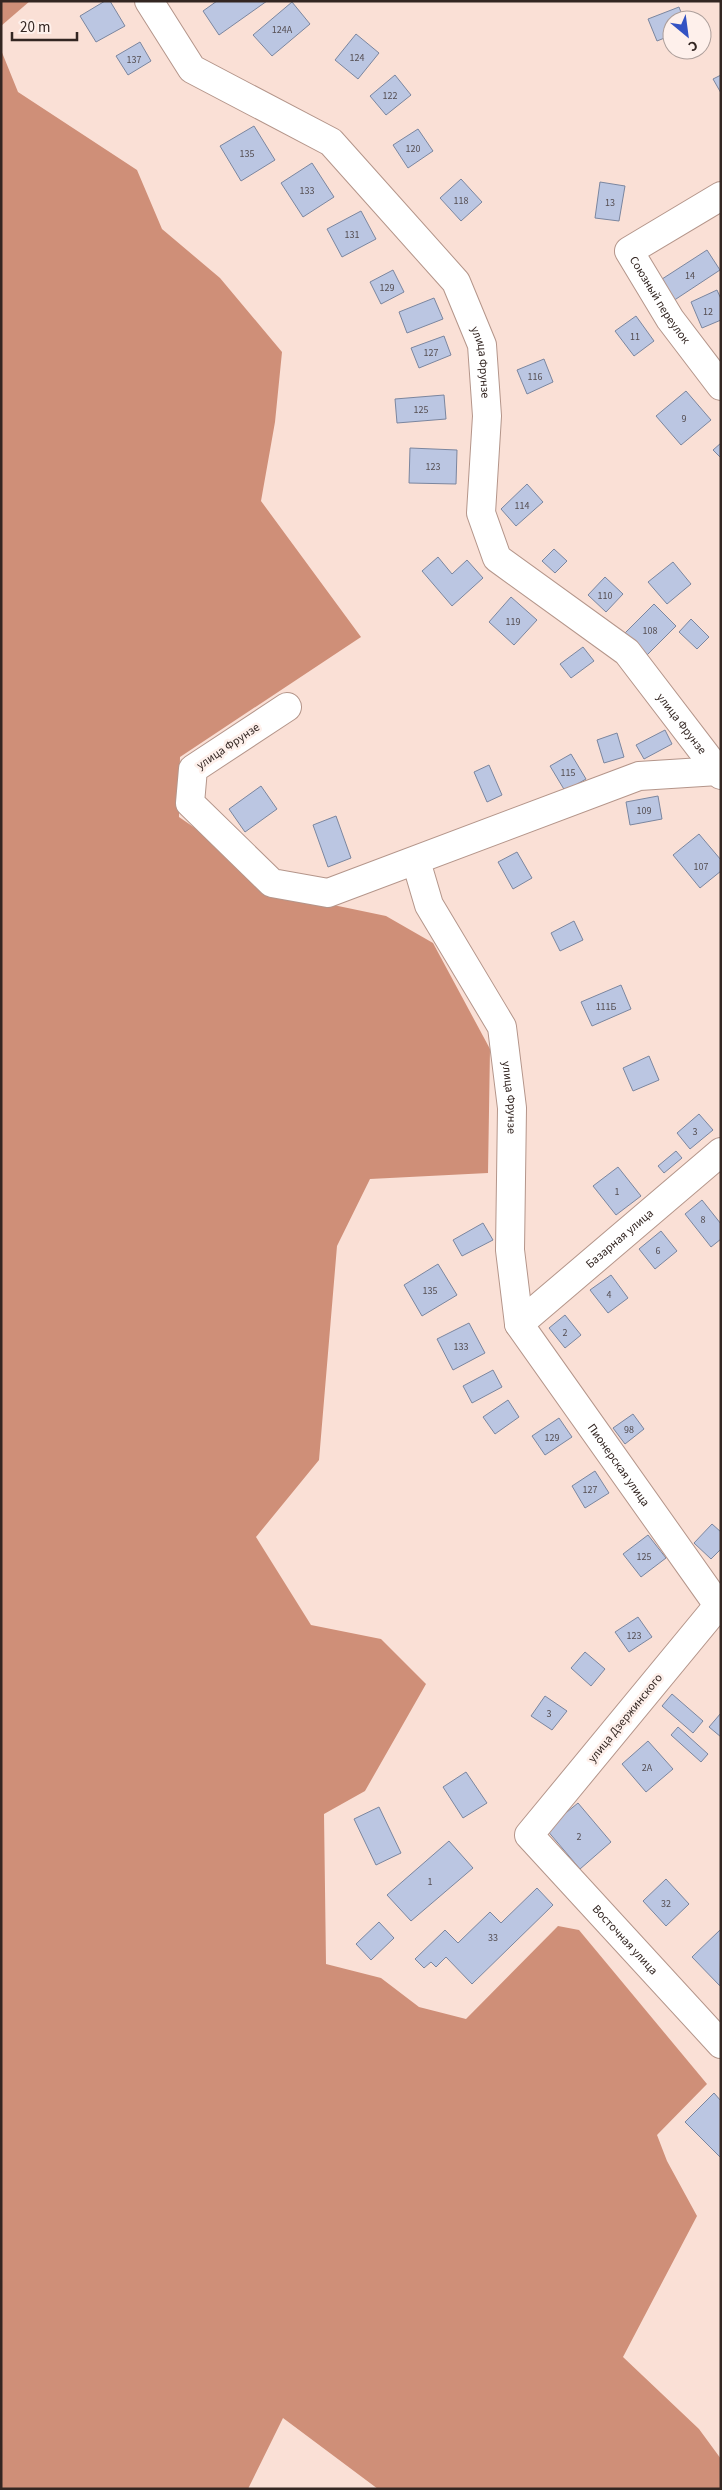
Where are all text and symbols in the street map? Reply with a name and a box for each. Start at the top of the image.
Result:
scale bar [12,10,78,42]
north arrow [662,10,712,60]
text: 20 m [20,17,50,38]
house number: 124А [272,23,293,37]
text: С [684,35,701,56]
house number: 124 [350,51,364,65]
house number: 137 [127,53,141,67]
house number: 122 [383,89,397,103]
house number: 120 [406,142,420,156]
house number: 135 [240,147,254,161]
house number: 133 [300,184,314,198]
house number: 118 [454,194,468,208]
house number: 13 [605,196,615,210]
house number: 131 [345,228,359,242]
street label: Союзный переулок [625,253,694,348]
house number: 14 [685,269,695,283]
house number: 129 [380,281,394,295]
house number: 12 [703,305,713,319]
street label: улица Фрунзе [466,324,494,399]
house number: 11 [630,330,640,344]
house number: 127 [424,346,438,360]
house number: 116 [528,370,542,384]
house number: 125 [414,403,428,417]
house number: 9 [682,412,687,426]
house number: 123 [426,460,440,474]
house number: 114 [515,499,529,513]
house number: 110 [598,589,612,603]
house number: 119 [506,615,520,629]
house number: 108 [643,624,657,638]
street label: улица Фрунзе [652,690,710,758]
street label: улица Фрунзе [193,719,263,774]
house number: 115 [561,766,575,780]
house number: 109 [637,804,651,818]
house number: 107 [694,860,708,874]
house number: 111Б [596,1000,617,1014]
street label: улица Фрунзе [497,1060,520,1134]
house number: 3 [693,1125,698,1139]
house number: 1 [615,1185,620,1199]
street label: Базарная улица [582,1205,657,1273]
house number: 8 [701,1213,706,1227]
house number: 6 [656,1244,661,1258]
house number: 135 [423,1284,437,1298]
house number: 4 [607,1288,612,1302]
house number: 2 [563,1326,568,1340]
house number: 133 [454,1340,468,1354]
street label: Пионерская улица [583,1420,654,1510]
house number: 98 [624,1423,634,1437]
house number: 129 [545,1431,559,1445]
house number: 127 [583,1483,597,1497]
house number: 125 [637,1550,651,1564]
house number: 123 [627,1629,641,1643]
street label: улица Дзержинского [584,1670,667,1766]
house number: 3 [547,1707,552,1721]
house number: 2А [642,1761,653,1775]
house number: 2 [577,1830,582,1844]
house number: 1 [428,1875,433,1889]
house number: 32 [661,1897,671,1911]
street label: Восточная улица [588,1901,661,1979]
house number: 33 [488,1931,498,1945]

